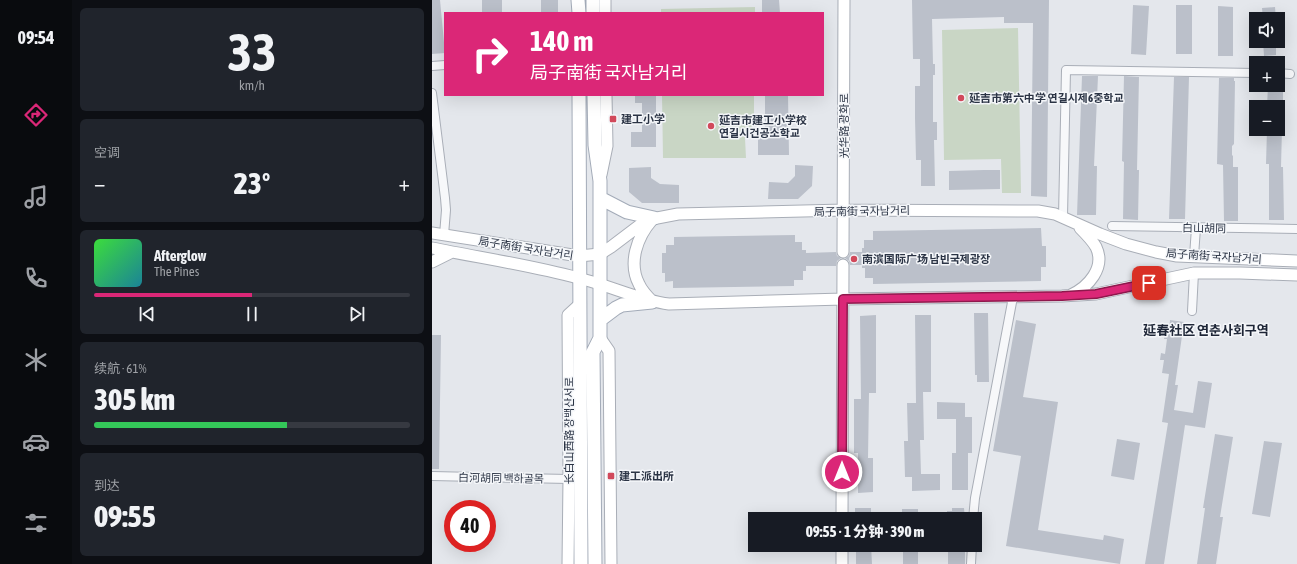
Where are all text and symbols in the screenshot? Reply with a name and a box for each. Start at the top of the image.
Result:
map controls [1249,12,1285,136]
button: sound [1249,12,1285,48]
text: 33 [228,22,276,82]
text: 140 m [530,25,593,57]
text: 09:54 [17,27,55,48]
icon: right [464,28,516,80]
button: + [1249,56,1285,92]
text: 局子南街 국자남거리 [530,62,687,83]
text: km/h [239,78,265,93]
place label: 延吉市第六中学 연길시제6중학교 [969,92,1124,104]
marker: 延吉市第六中学 연길시제6중학교 [956,93,966,103]
street label: 光华路 광화로 [838,94,850,158]
button: − [1249,100,1285,136]
icon: directions [22,101,50,129]
place label: 建工小学 [621,113,665,125]
marker: 建工小学 [608,114,618,124]
place label: 延吉市建工小学校 연길시건공소학교 [719,114,807,139]
marker: 延吉市建工小学校 연길시건공소학교 [706,121,716,131]
text: 空调 [94,145,120,160]
text: 23° [234,166,270,200]
text: − [94,170,105,196]
text: + [399,170,410,196]
icon: music [22,183,50,211]
street label: 局子南街 국자남거리 [814,204,910,218]
street label: 白山胡同 [1182,222,1226,234]
street label: 局子南街 국자남거리 [478,235,574,261]
text: Afterglow [154,247,207,264]
street label: 局子南街 국자남거리 [1166,247,1262,265]
place label: 南滨国际广场 남빈국제광장 [862,253,990,265]
marker: 南滨国际广场 남빈국제광장 [849,254,859,264]
icon: phone [22,264,50,292]
text: The Pines [154,264,199,279]
pin [1132,266,1166,300]
icon: arrive [1138,272,1160,294]
icon: previous [136,303,158,325]
icon: pause [241,303,263,325]
icon: next [346,303,368,325]
district label: 延春社区 연춘사회구역 [1143,323,1269,338]
icon: climate [22,346,50,374]
text: 续航 · 61% [94,361,147,376]
street label: 长白山西路 장백산서로 [563,377,575,485]
text: 305 km [94,382,175,416]
icon: car [22,428,50,456]
position arrow [821,451,863,493]
place label: 建工派出所 [619,470,674,482]
street label: 白河胡同 백하골목 [458,471,544,485]
marker: 建工派出所 [606,471,616,481]
text: 到达 [94,478,120,493]
text: 09:55 [94,499,156,533]
speed limit sign: 40 [444,500,496,552]
icon: filters [22,509,50,537]
text: 09:55 · 1 分钟 · 390 m [806,523,924,540]

